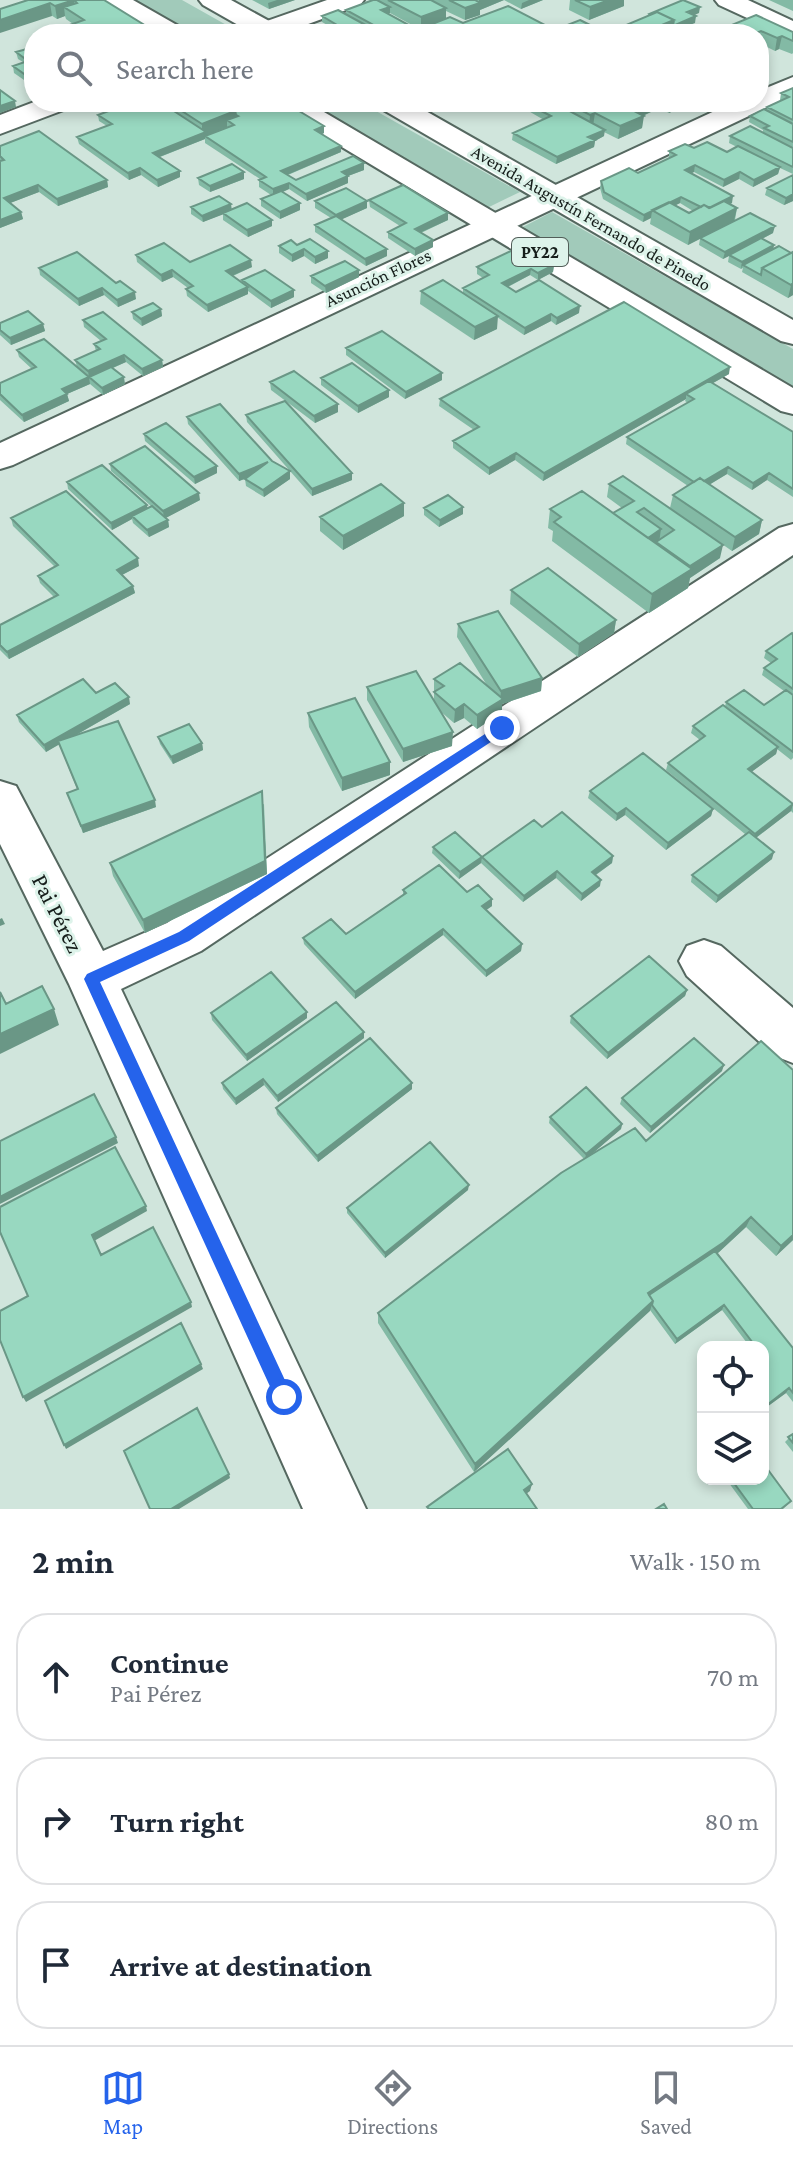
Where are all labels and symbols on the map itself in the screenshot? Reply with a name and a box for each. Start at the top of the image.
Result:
street label: Avenida Augustín Fernando de Pinedo [468,141,714,295]
road number: PY22 [512,238,568,266]
street label: Asunción Flores [322,245,434,311]
route end [484,710,520,746]
street label: Pai Pérez [27,869,89,957]
route start [266,1379,302,1415]

